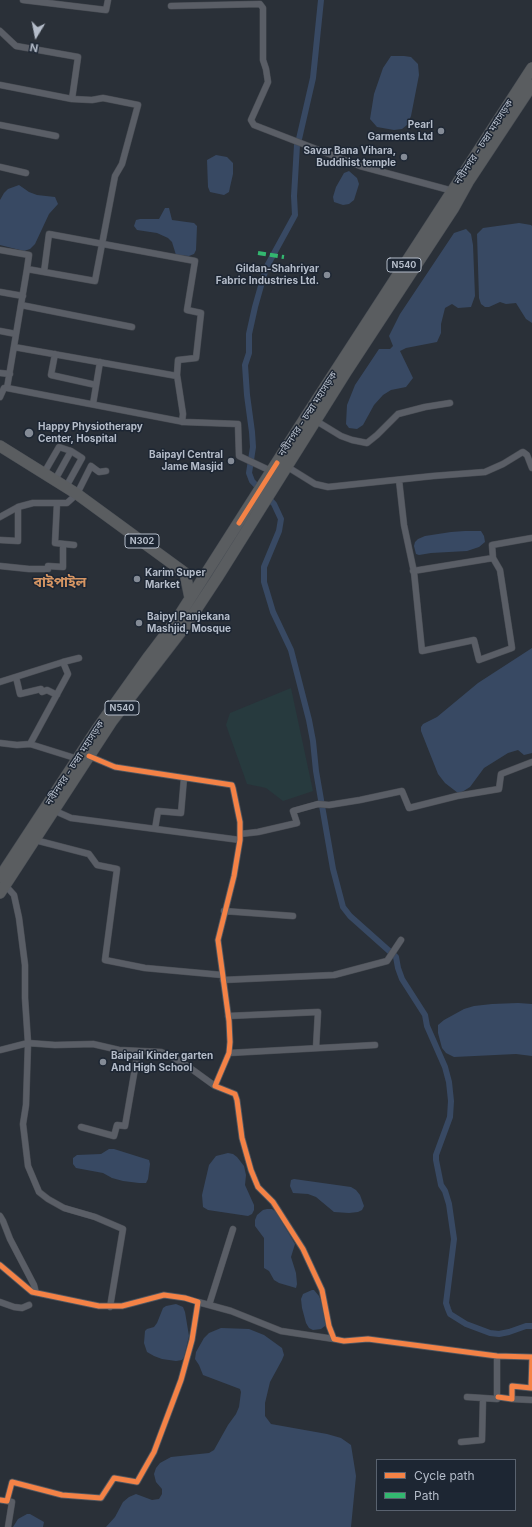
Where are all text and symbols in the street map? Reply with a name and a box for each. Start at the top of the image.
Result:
north arrow [16,16,56,56]
text: N [29,40,39,55]
street label: নবীনগর - চন্দ্রা মহাসড়ক [452,97,516,187]
place label: Pearl Garments Ltd [367,119,433,142]
marker: Pearl Garments Ltd [436,126,446,136]
place label: Savar Bana Vihara, Buddhist temple [304,145,396,168]
marker: Savar Bana Vihara, Buddhist temple [399,152,409,162]
road number: N540 [387,258,421,272]
place label: Gildan-Shahriyar Fabric Industries Ltd. [216,263,319,286]
marker: Gildan-Shahriyar Fabric Industries Ltd. [322,270,332,280]
street label: নবীনগর - চন্দ্রা মহাসড়ক [276,369,340,459]
place label: Happy Physiotherapy Center, Hospital [38,421,143,444]
marker: Happy Physiotherapy Center, Hospital [23,427,35,439]
place label: Baipayl Central Jame Masjid [149,449,223,472]
marker: Baipayl Central Jame Masjid [226,456,236,466]
road number: N302 [125,534,159,548]
place label: Karim Super Market [145,567,205,590]
marker: Karim Super Market [132,574,142,584]
district label: বাইপাইল [34,575,86,591]
place label: Baipyl Panjekana Mashjid, Mosque [147,611,231,634]
marker: Baipyl Panjekana Mashjid, Mosque [134,618,144,628]
road number: N540 [105,701,139,715]
street label: নবীনগর - চন্দ্রা মহাসড়ক [43,718,107,808]
place label: Baipail Kinder garten And High School [111,1050,213,1074]
marker: Baipail Kinder garten And High School [98,1057,108,1067]
legend [376,1459,516,1511]
text: Cycle path [414,1468,475,1483]
text: Path [414,1488,439,1503]

